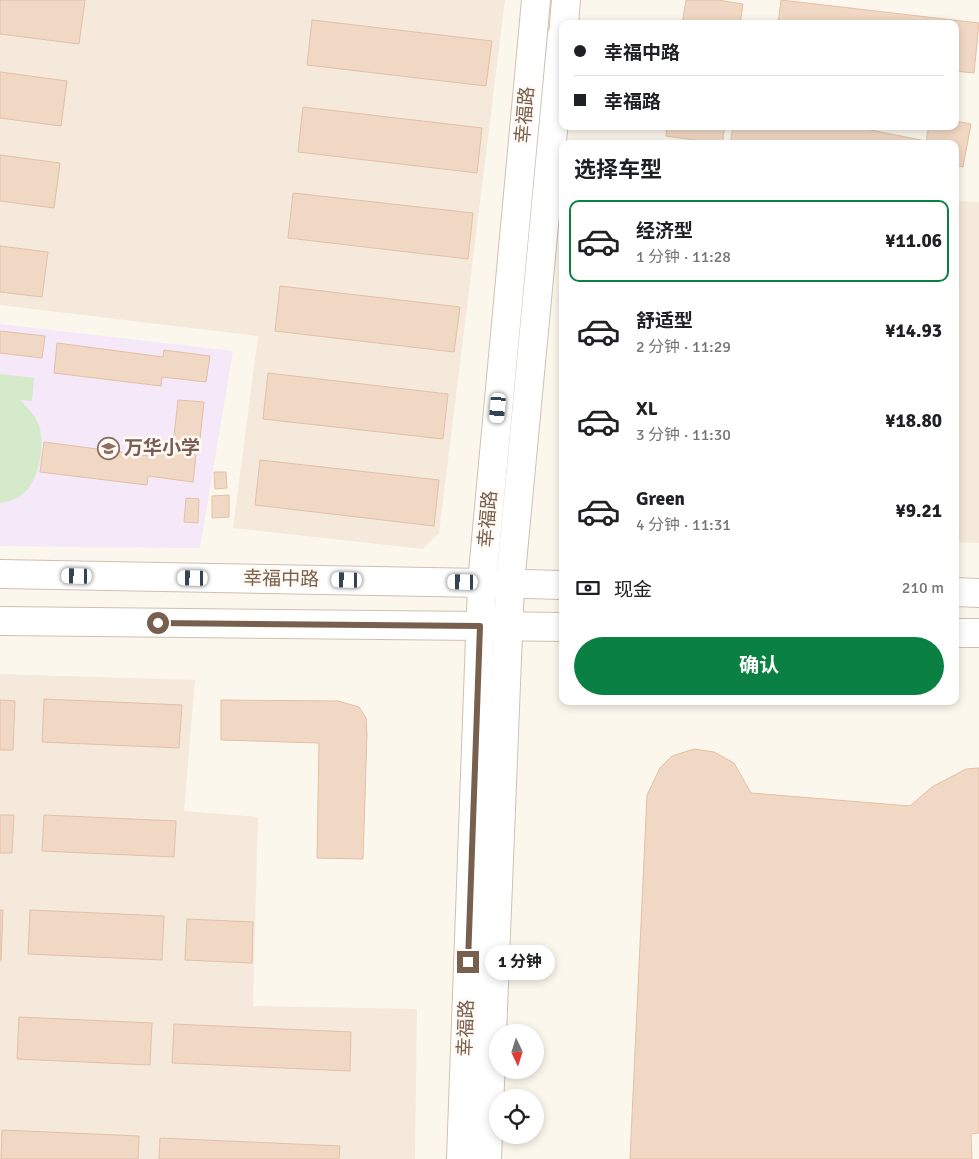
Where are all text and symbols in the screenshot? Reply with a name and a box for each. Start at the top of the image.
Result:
text: 幸福中路 [604,41,680,65]
street label: 幸福路 [511,86,539,144]
text: 幸福路 [604,90,661,114]
text: 选择车型 [574,156,662,183]
icon: car [576,219,621,264]
text: 经济型 [636,219,693,243]
text: ¥11.06 [885,229,942,253]
text: 1 分钟 · 11:28 [636,247,731,267]
icon: car [576,309,621,354]
text: 舒适型 [636,309,693,333]
text: ¥14.93 [885,319,942,343]
text: 2 分钟 · 11:29 [636,337,731,357]
car [489,392,506,424]
text: XL [636,397,658,421]
icon: car [576,399,621,444]
text: ¥18.80 [885,409,942,433]
text: 3 分钟 · 11:30 [636,425,731,445]
school or university icon: 万华小学 [96,436,120,460]
place label: 万华小学 [124,436,200,460]
text: Green [636,487,685,511]
icon: car [576,489,621,534]
street label: 幸福路 [474,490,502,548]
text: ¥9.21 [896,499,942,523]
text: 4 分钟 · 11:31 [636,515,731,535]
street label: 幸福中路 [243,566,319,592]
car [61,568,92,584]
car [177,570,208,586]
car [331,572,362,588]
car [447,574,478,590]
icon: cash [574,574,602,602]
text: 现金 [614,578,652,602]
text: 210 m [902,578,944,598]
route start [147,612,169,634]
button: 确认 [574,637,944,695]
callout: 1 分钟 [486,944,556,980]
route end [457,951,479,973]
text: 1 分钟 [498,952,542,972]
street label: 幸福路 [453,999,479,1057]
north arrow [489,1024,544,1079]
map controls [489,1024,544,1144]
button: locate [489,1089,544,1144]

